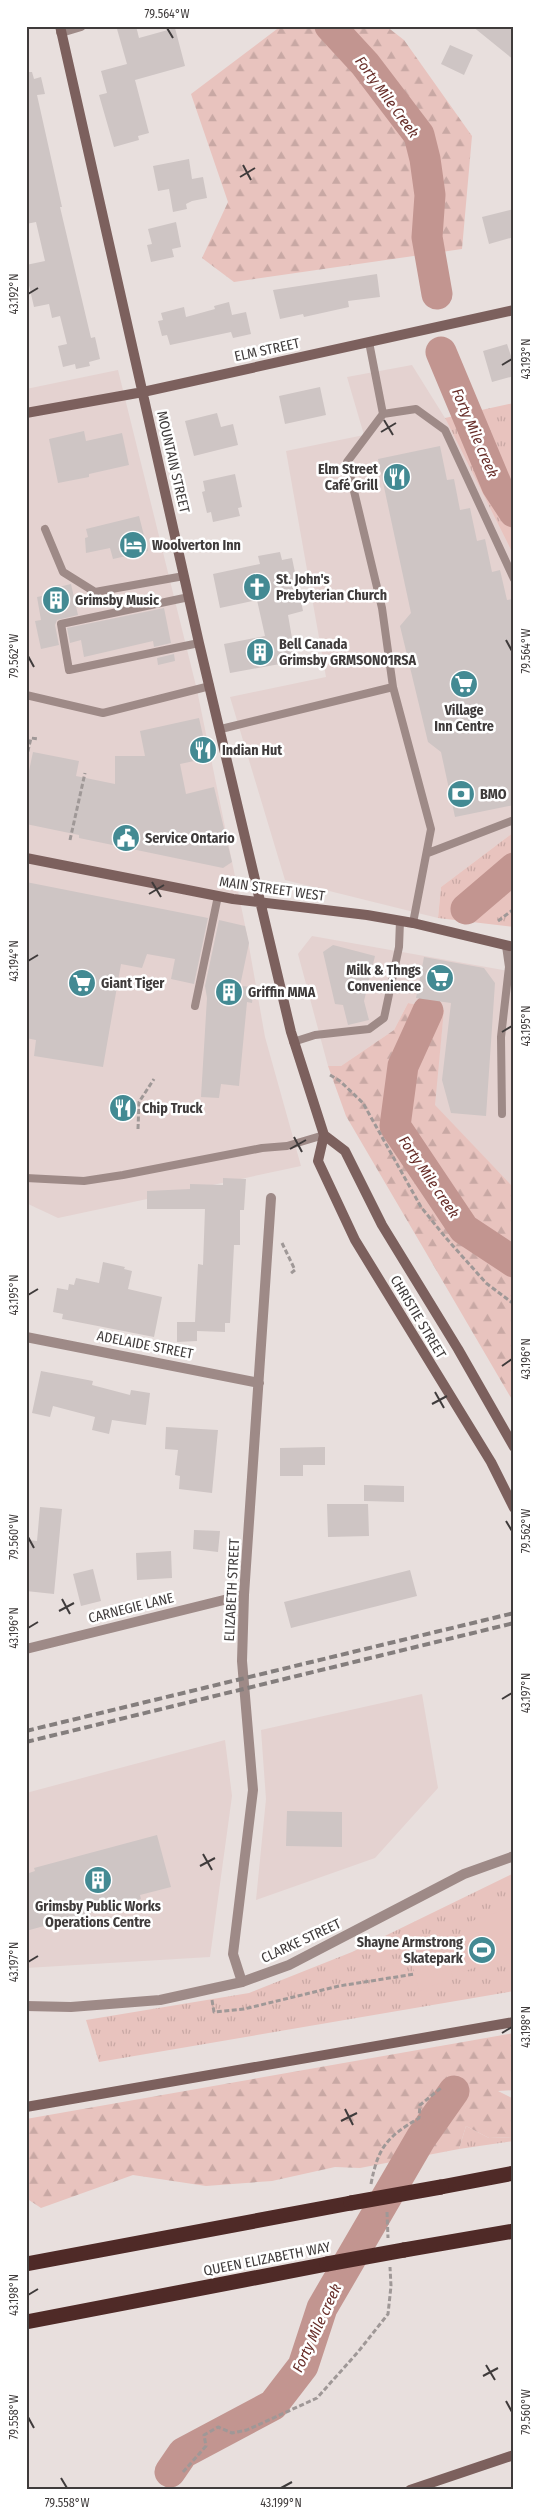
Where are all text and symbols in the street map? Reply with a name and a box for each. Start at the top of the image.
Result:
text: 79.564°W [144,7,190,21]
water label: Forty Mile Creek [351,53,423,142]
text: 43.192°N [7,274,21,314]
street label: ELM STREET [233,335,302,365]
text: 43.193°N [519,339,533,380]
water label: Forty Mile creek [448,385,502,481]
street label: MOUNTAIN STREET [153,409,193,515]
place label: Elm Street Café Grill [318,461,379,494]
restaurant icon: Elm Street Café Grill [382,462,412,492]
hotel icon: Woolverton Inn [118,530,148,560]
place label: Woolverton Inn [152,537,241,554]
place label: St. John's Prebyterian Church [276,571,387,604]
church icon: St. John's Prebyterian Church [242,572,272,602]
building icon: Grimsby Music [41,585,71,615]
place label: Grimsby Music [75,592,160,609]
text: 79.564°W [519,628,533,674]
text: 79.562°W [7,634,21,678]
place label: Bell Canada Grimsby GRMSON01RSA [279,636,417,669]
building icon: Bell Canada Grimsby GRMSON01RSA [245,637,275,667]
supermarket icon: Village Inn Centre [449,669,479,699]
place label: Village Inn Centre [434,702,494,735]
restaurant icon: Indian Hut [188,735,218,765]
place label: Indian Hut [222,742,283,759]
bank icon: BMO [446,779,476,809]
place label: BMO [480,786,507,803]
public building icon: Service Ontario [111,823,141,853]
place label: Service Ontario [145,830,235,847]
street label: MAIN STREET WEST [218,873,326,905]
text: 43.194°N [7,940,21,982]
place label: Milk & Thngs Convenience [346,962,421,995]
supermarket icon: Milk & Thngs Convenience [425,963,455,993]
supermarket icon: Giant Tiger [67,968,97,998]
place label: Giant Tiger [101,975,165,992]
building icon: Griffin MMA [214,977,244,1007]
place label: Griffin MMA [248,984,316,1001]
text: 43.195°N [519,1005,533,1047]
restaurant icon: Chip Truck [108,1093,138,1123]
place label: Chip Truck [142,1100,204,1117]
water label: Forty Mile creek [395,1132,463,1222]
street label: CHRISTIE STREET [387,1272,450,1362]
text: 43.195°N [7,1274,21,1316]
street label: ADELAIDE STREET [95,1327,195,1363]
text: 43.196°N [519,1338,533,1380]
text: 79.562°W [519,1509,533,1553]
text: 79.560°W [7,1514,21,1560]
street label: ELIZABETH STREET [221,1537,243,1642]
street label: CARNEGIE LANE [87,1589,176,1627]
text: 43.196°N [7,1607,21,1649]
text: 43.197°N [519,1673,533,1713]
building icon: Grimsby Public Works Operations Centre [83,1865,113,1895]
place label: Grimsby Public Works Operations Centre [35,1898,161,1931]
street label: CLARKE STREET [258,1915,344,1967]
place label: Shayne Armstrong Skatepark [357,1934,464,1967]
sports icon: Shayne Armstrong Skatepark [467,1935,497,1965]
text: 43.197°N [7,1942,21,1982]
text: 43.198°N [519,2006,533,2048]
street label: QUEEN ELIZABETH WAY [202,2238,332,2280]
text: 43.198°N [7,2274,21,2316]
water label: Forty Mile creek [289,2280,346,2375]
text: 79.560°W [519,2389,533,2435]
text: 79.558°W [7,2395,21,2439]
text: 79.558°W [45,2496,89,2510]
text: 43.199°N [260,2496,302,2510]

